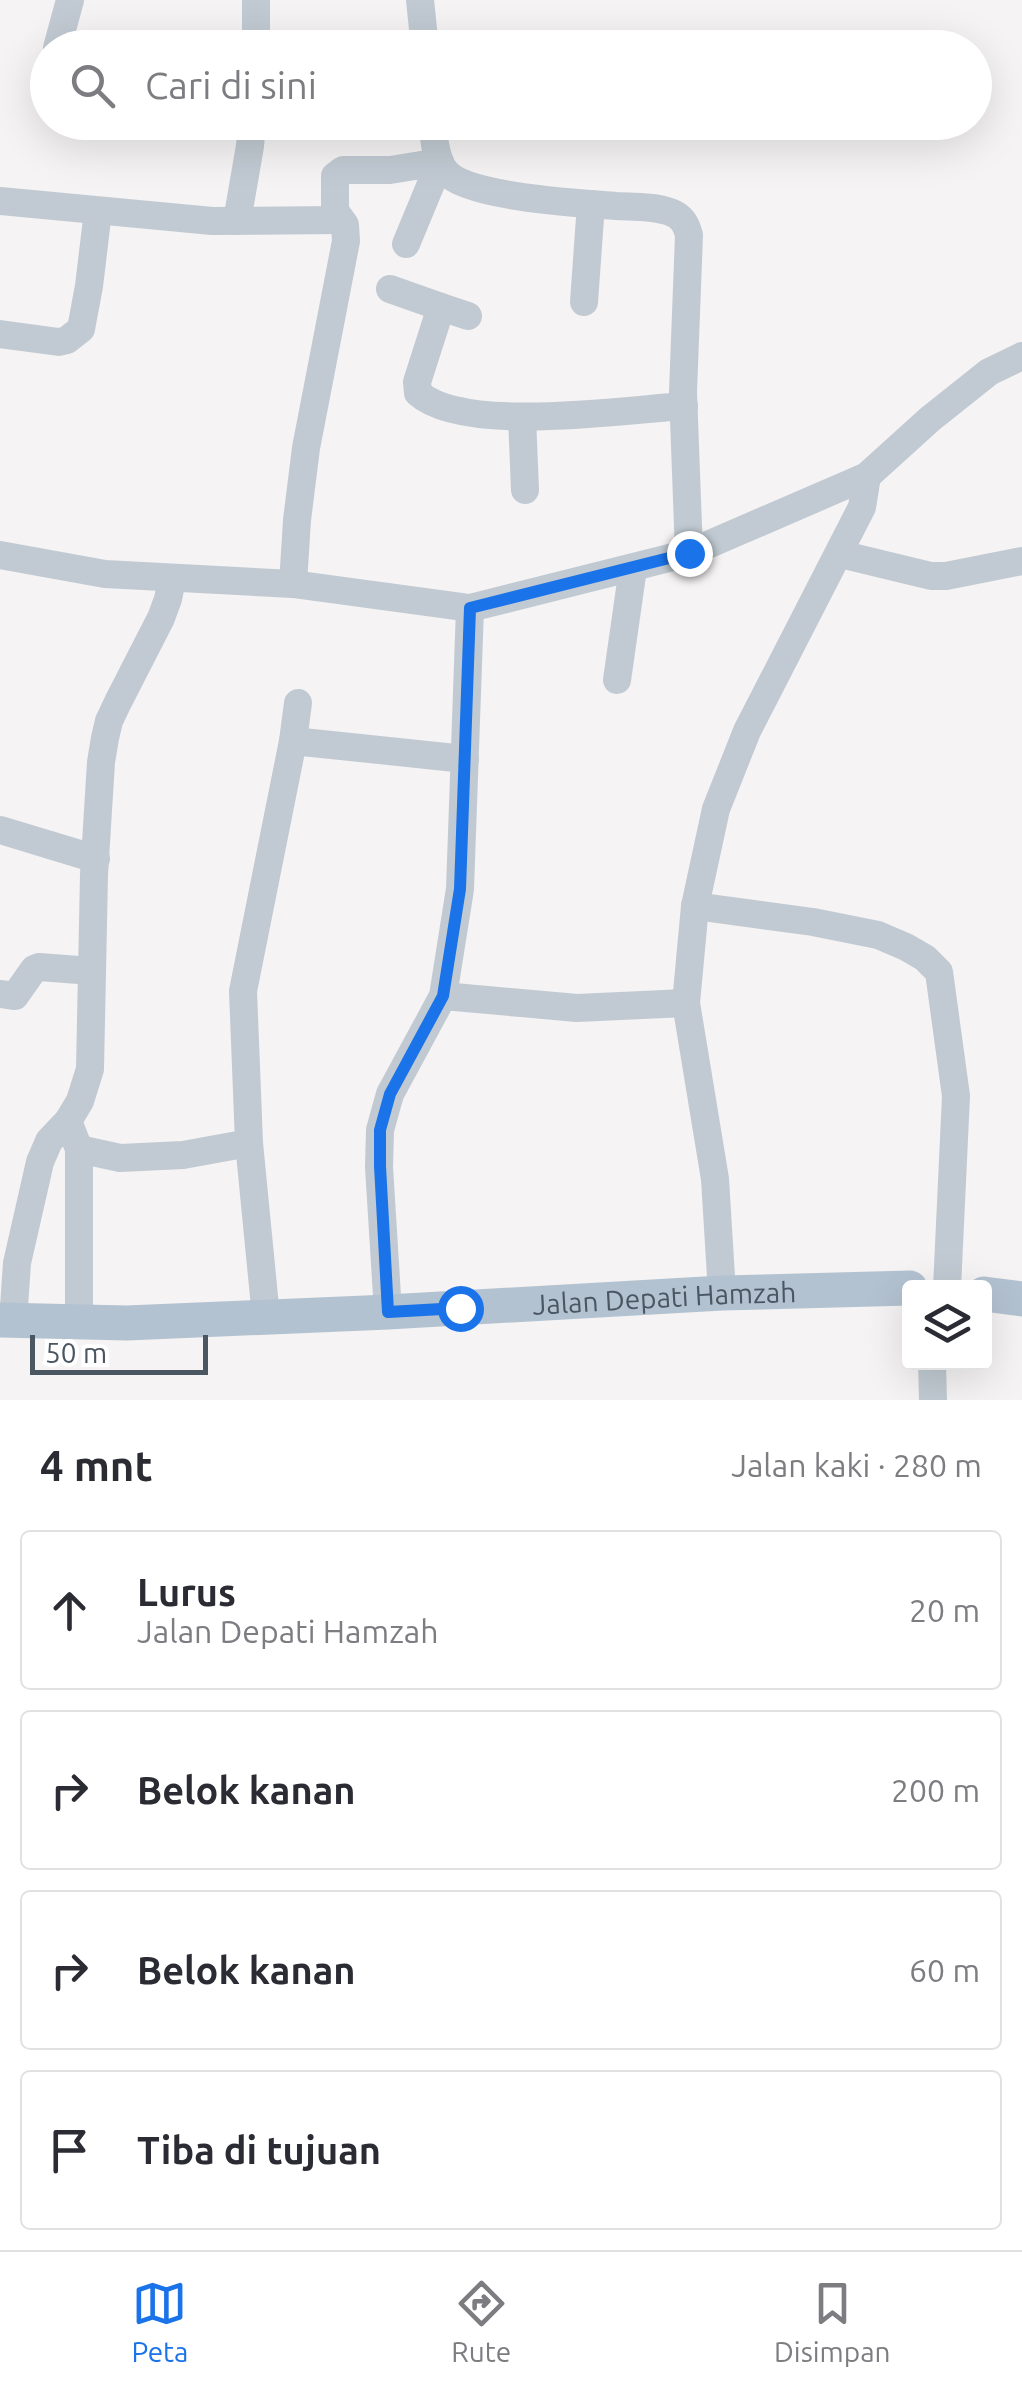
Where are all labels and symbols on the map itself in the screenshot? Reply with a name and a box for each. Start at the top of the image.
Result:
route end [667,531,713,577]
street label: Jalan Depati Hamzah [532,1276,797,1319]
route start [438,1286,484,1332]
scale bar [30,1330,208,1374]

